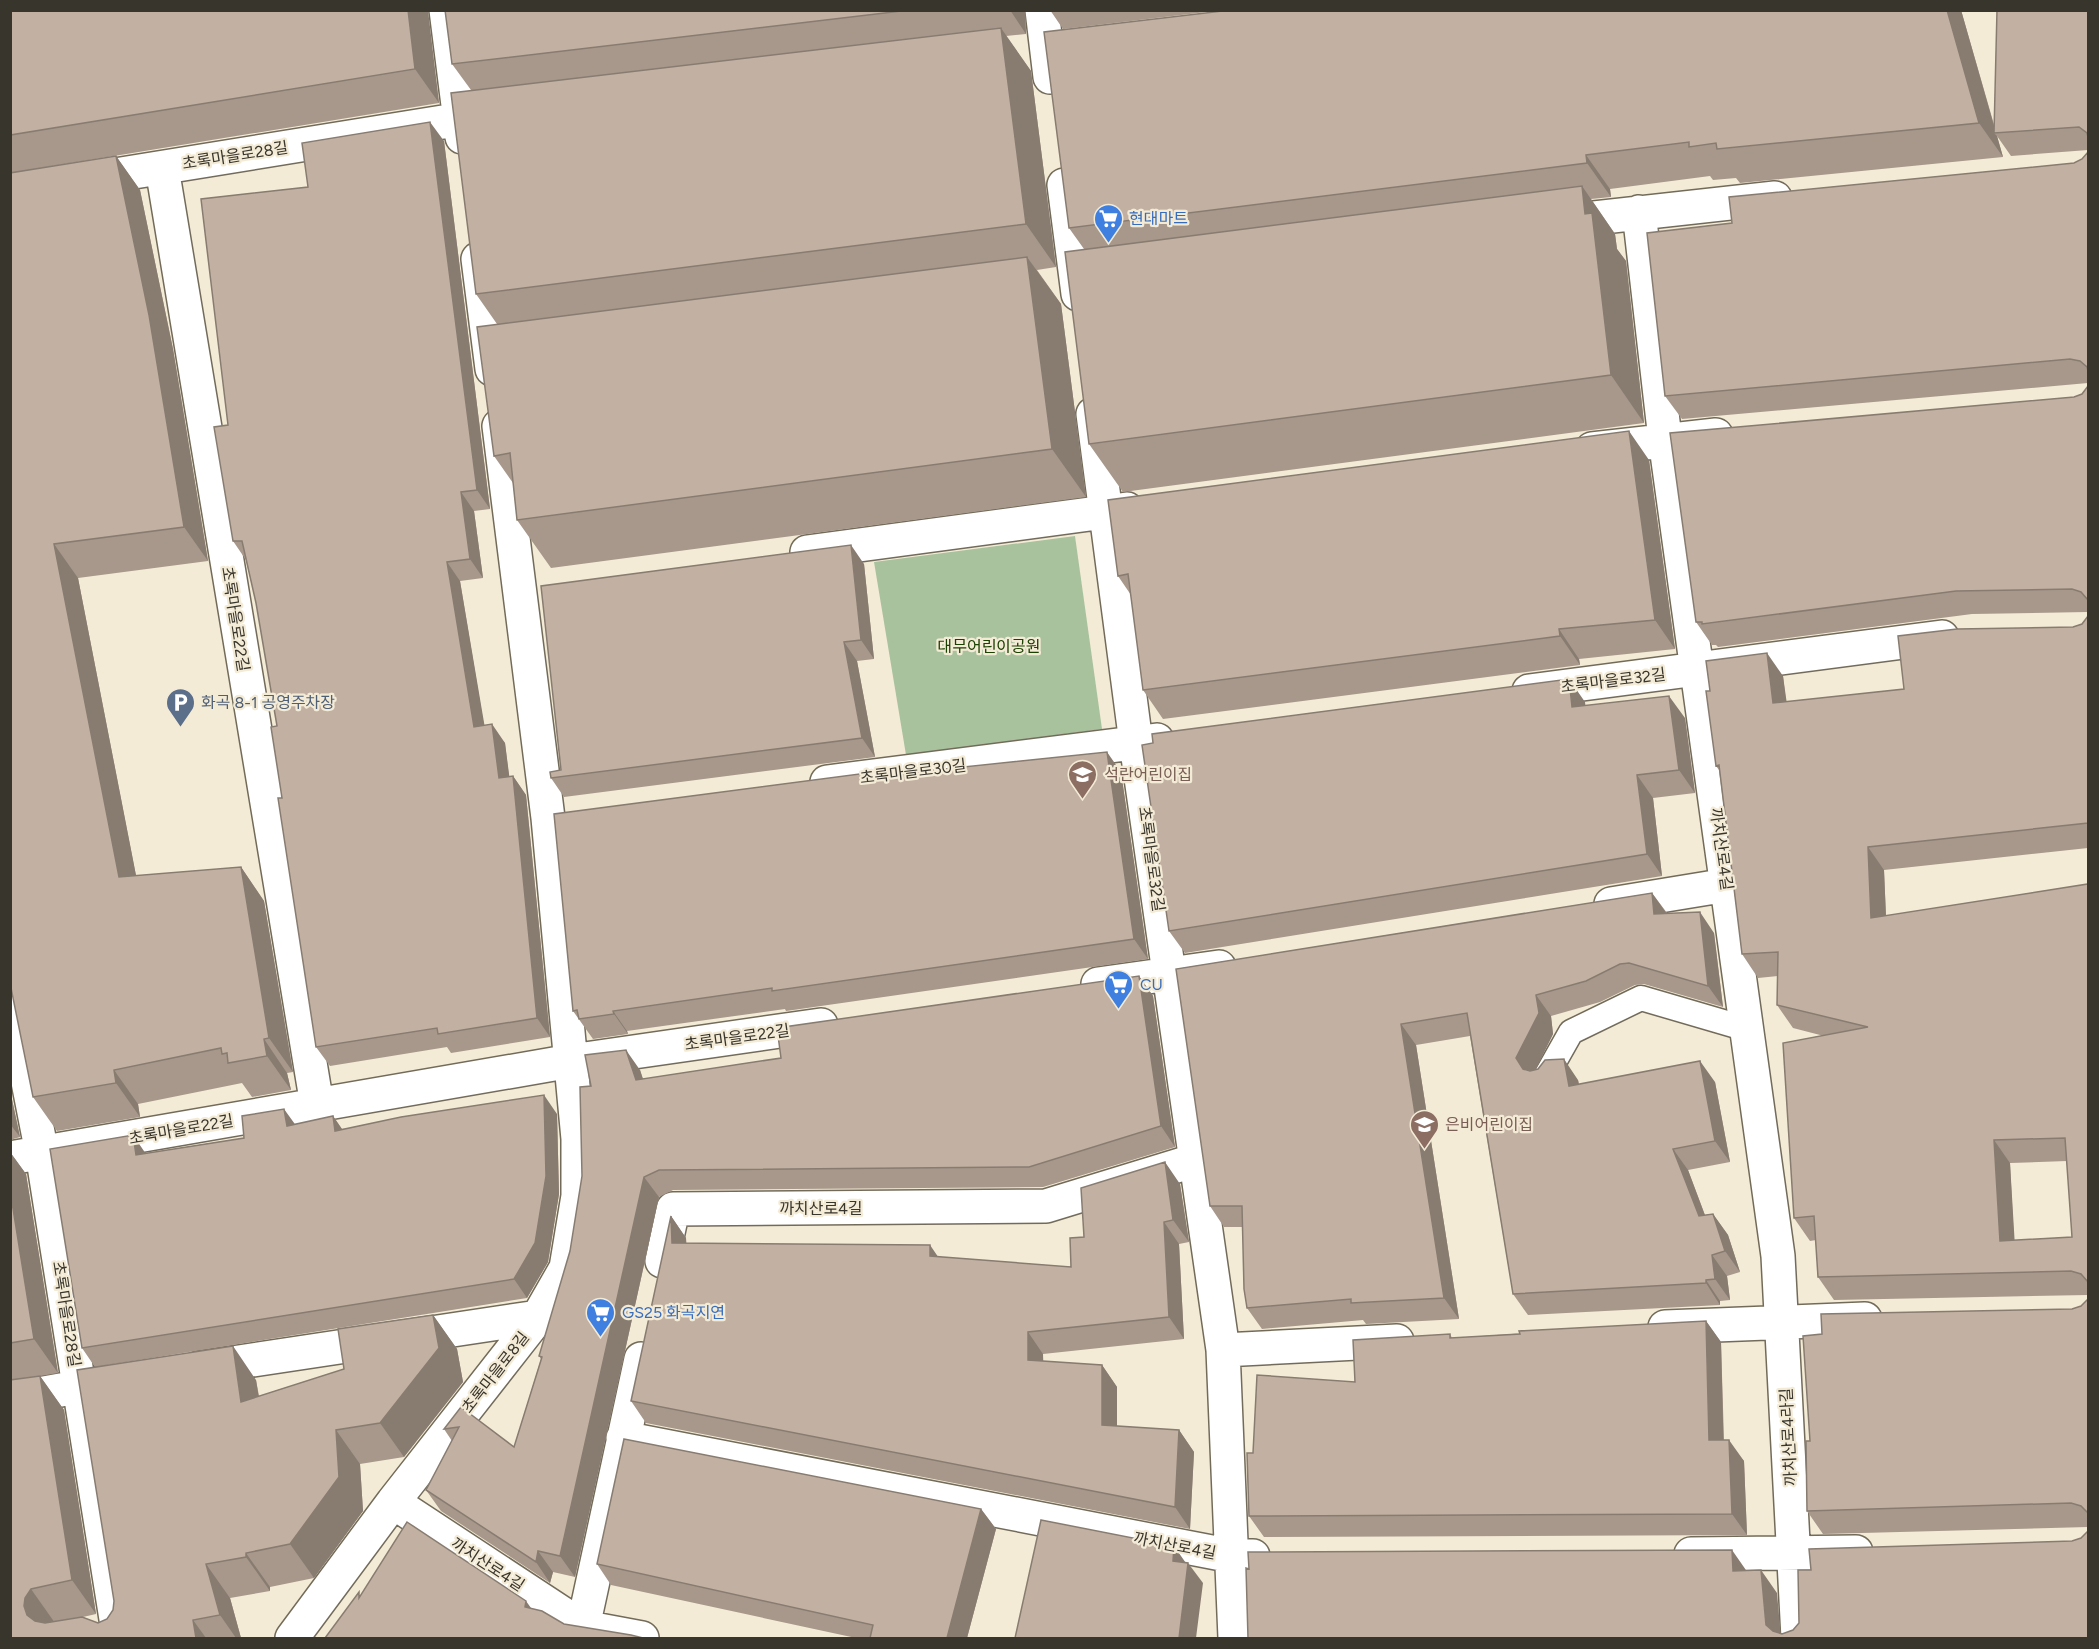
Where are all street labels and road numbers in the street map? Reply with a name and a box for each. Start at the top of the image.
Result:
street label: 초록마을로28길 [181,138,289,173]
street label: 초록마을로22길 [218,565,253,673]
street label: 초록마을로32길 [1559,665,1667,696]
street label: 초록마을로30길 [859,756,967,787]
street label: 초록마을로32길 [1135,805,1168,913]
street label: 까치산로4길 [1706,806,1737,892]
street label: 초록마을로22길 [683,1021,791,1054]
street label: 초록마을로22길 [127,1111,235,1148]
street label: 까치산로4길 [779,1199,863,1218]
street label: 초록마을로28길 [49,1260,84,1368]
street label: 초록마을로8길 [458,1328,533,1417]
street label: 까치산로4라길 [1776,1387,1801,1487]
street label: 까치산로4길 [1132,1528,1218,1563]
street label: 까치산로4길 [448,1534,528,1595]

